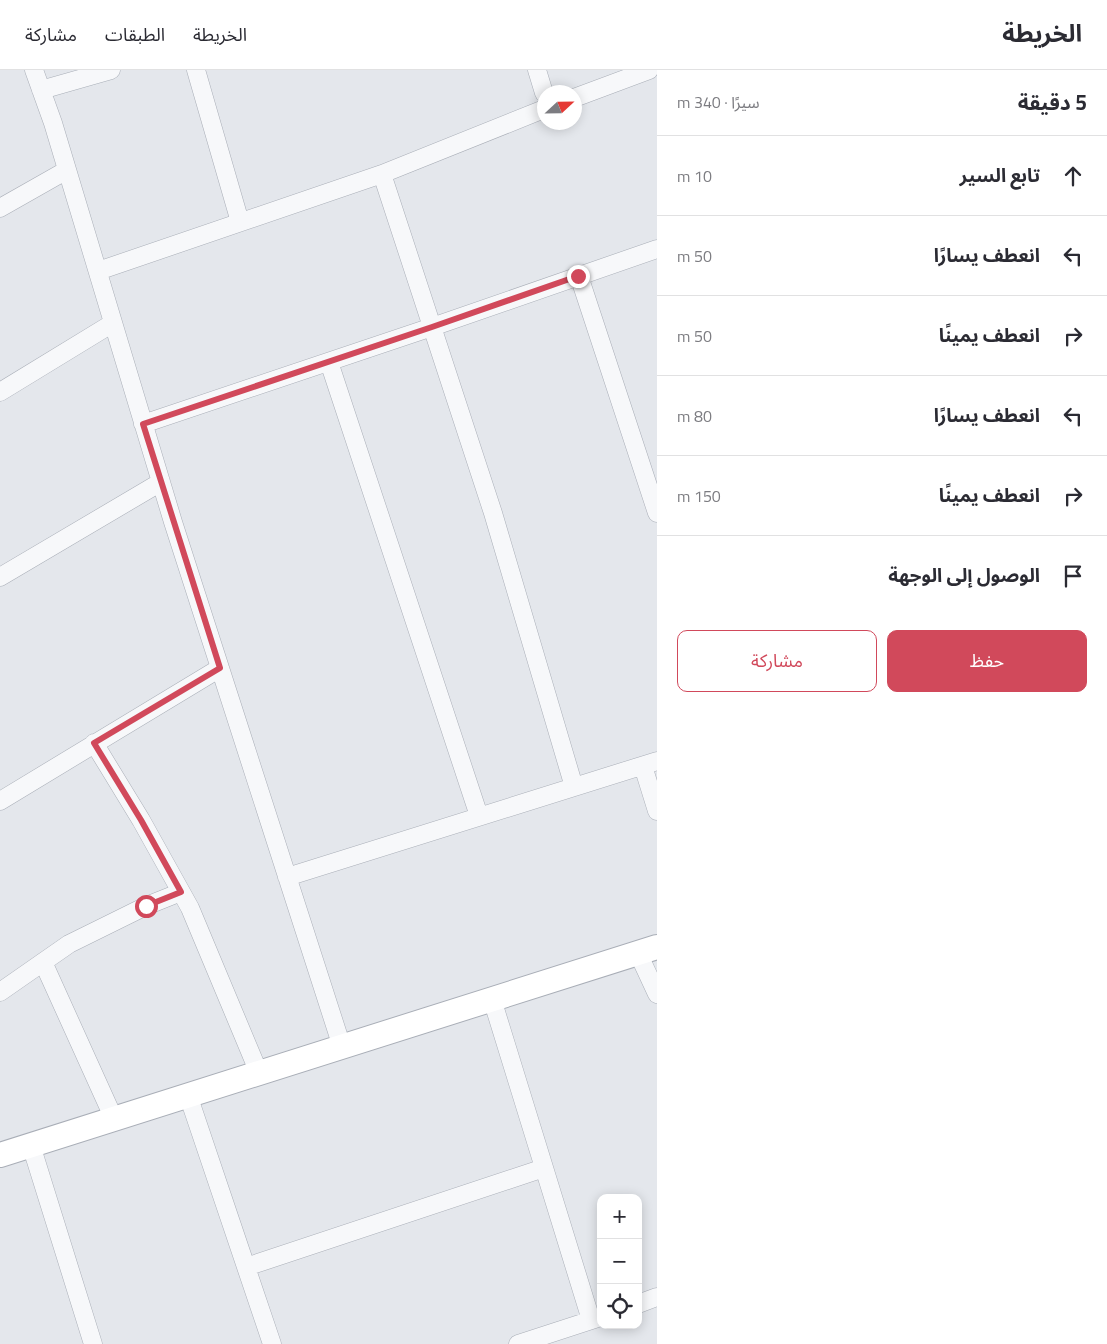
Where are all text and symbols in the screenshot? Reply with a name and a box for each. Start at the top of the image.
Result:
text: الخريطة [1002,15,1082,51]
text: مشاركة [25,21,77,48]
text: الطبقات [105,21,165,48]
text: الخريطة [193,21,247,48]
north arrow [537,85,582,130]
text: 5 دقيقة [1018,86,1087,118]
text: سيرًا · 340 m [677,90,760,114]
text: تابع السير [960,160,1040,189]
icon: ahead [1059,162,1087,190]
text: 10 m [677,164,712,188]
text: انعطف يسارًا [934,240,1040,269]
icon: left [1059,242,1087,270]
text: 50 m [677,244,712,268]
route end [567,265,590,288]
text: انعطف يمينًا [939,320,1040,349]
icon: right [1059,322,1087,350]
text: 50 m [677,324,712,348]
text: انعطف يسارًا [934,400,1040,429]
icon: left [1059,402,1087,430]
text: 80 m [677,404,712,428]
text: انعطف يمينًا [939,480,1040,509]
icon: right [1059,482,1087,510]
text: 150 m [677,484,721,508]
text: الوصول إلى الوجهة [888,560,1040,589]
icon: arrive [1059,562,1087,590]
button: مشاركة [677,630,877,692]
button: حفظ [887,630,1087,692]
route start [135,895,158,918]
map controls [597,1194,642,1329]
button: + [597,1194,642,1239]
button: − [597,1239,642,1284]
button: locate [597,1284,642,1329]

